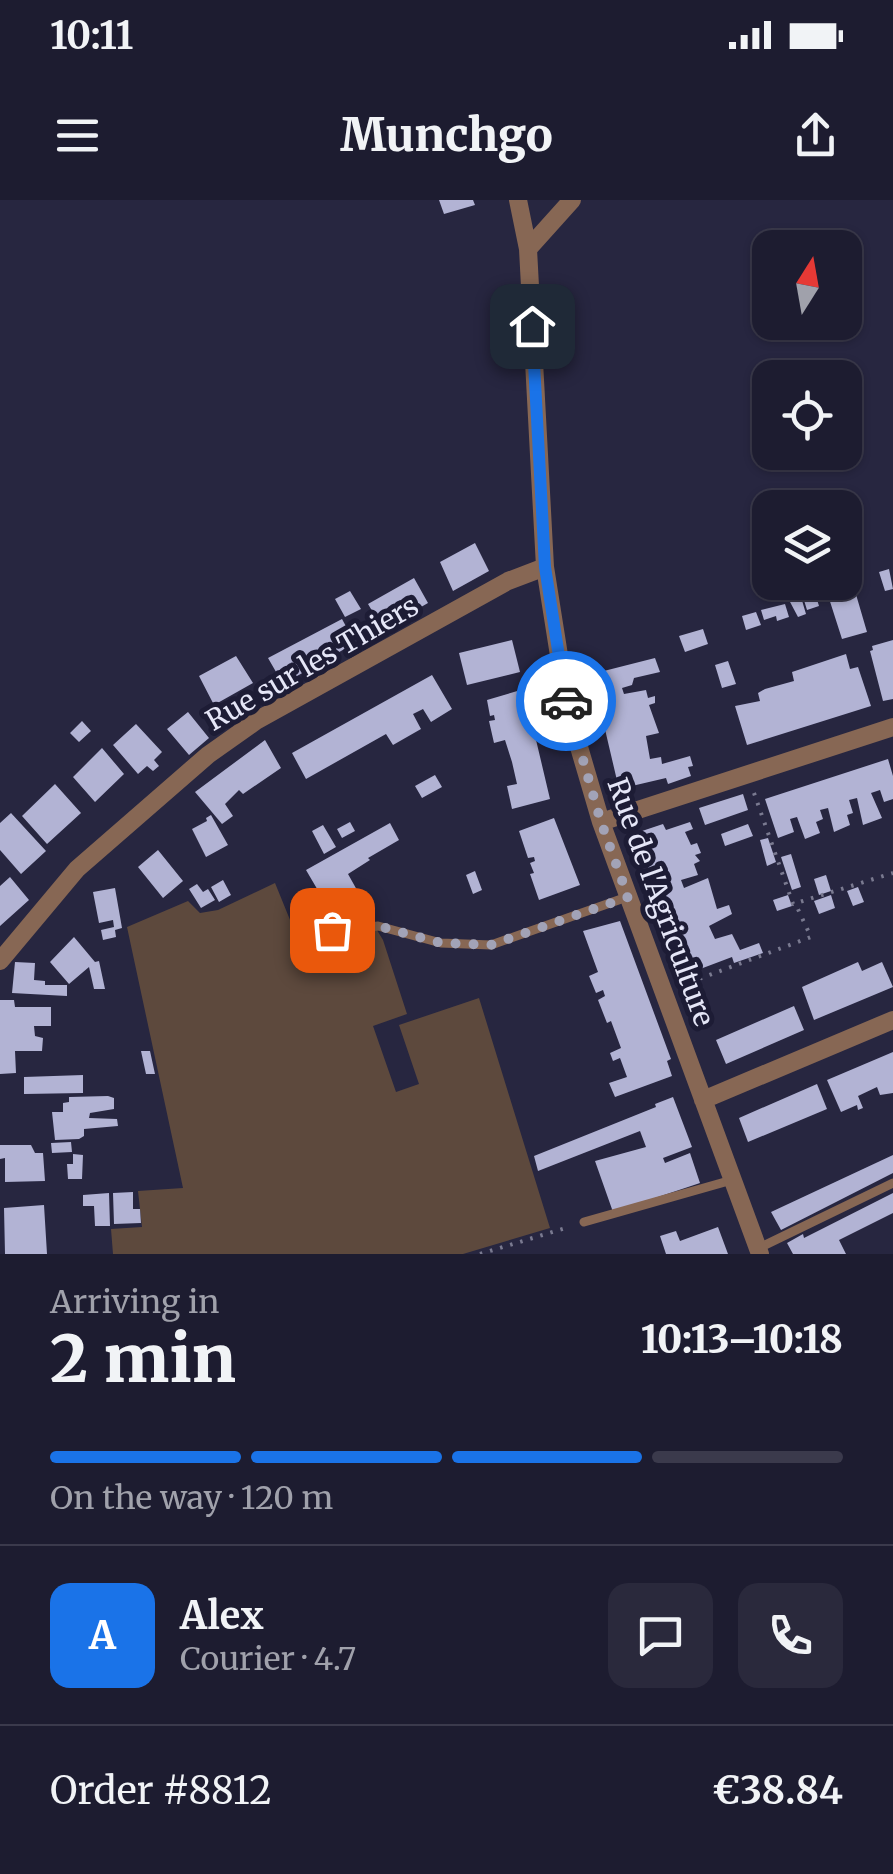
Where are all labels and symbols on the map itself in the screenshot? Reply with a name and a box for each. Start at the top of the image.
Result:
north arrow [752,230,862,340]
pin [490,284,575,369]
street label: Rue sur les Thiers [199,588,425,738]
courier [516,651,616,751]
street label: Rue de l'Agriculture [599,773,723,1031]
pin [290,888,375,973]

